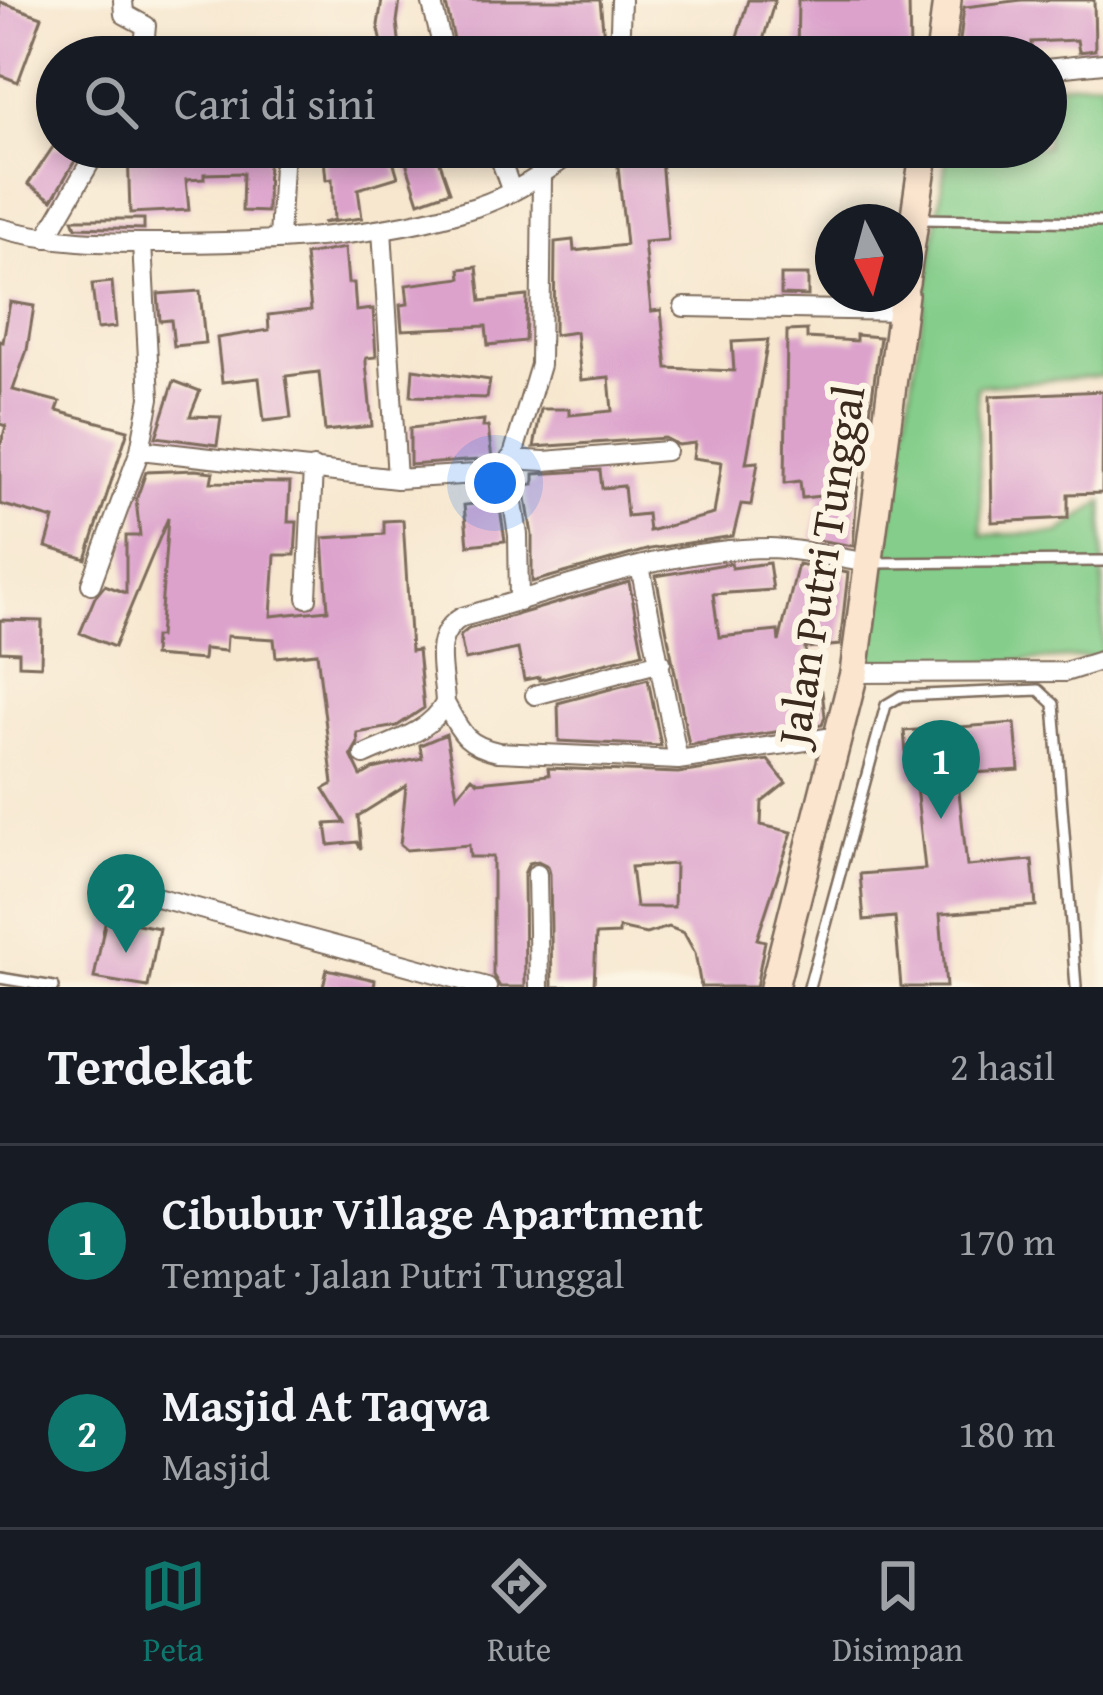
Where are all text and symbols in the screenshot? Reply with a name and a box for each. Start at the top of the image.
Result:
search box [36,36,1067,168]
icon: search [78,69,144,135]
text: Cari di sini [174,70,376,135]
north arrow [815,204,923,312]
street label: Jalan Putri Tunggal [759,380,881,755]
your location [465,453,525,513]
pin: 1 [902,720,980,819]
pin: 2 [87,854,165,953]
text: Terdekat [48,1028,253,1103]
text: 2 hasil [950,1037,1055,1094]
text: Cibubur Village Apartment [162,1180,703,1245]
text: 1 [77,1212,97,1269]
text: 170 m [958,1212,1055,1269]
text: Tempat · Jalan Putri Tunggal [162,1245,624,1302]
text: Masjid At Taqwa [162,1372,490,1437]
text: 2 [77,1404,97,1461]
text: 180 m [958,1404,1055,1461]
text: Masjid [162,1437,270,1494]
tab: Peta [140,1553,206,1673]
tab: Rute [486,1553,552,1673]
tab: Disimpan [832,1553,963,1673]

